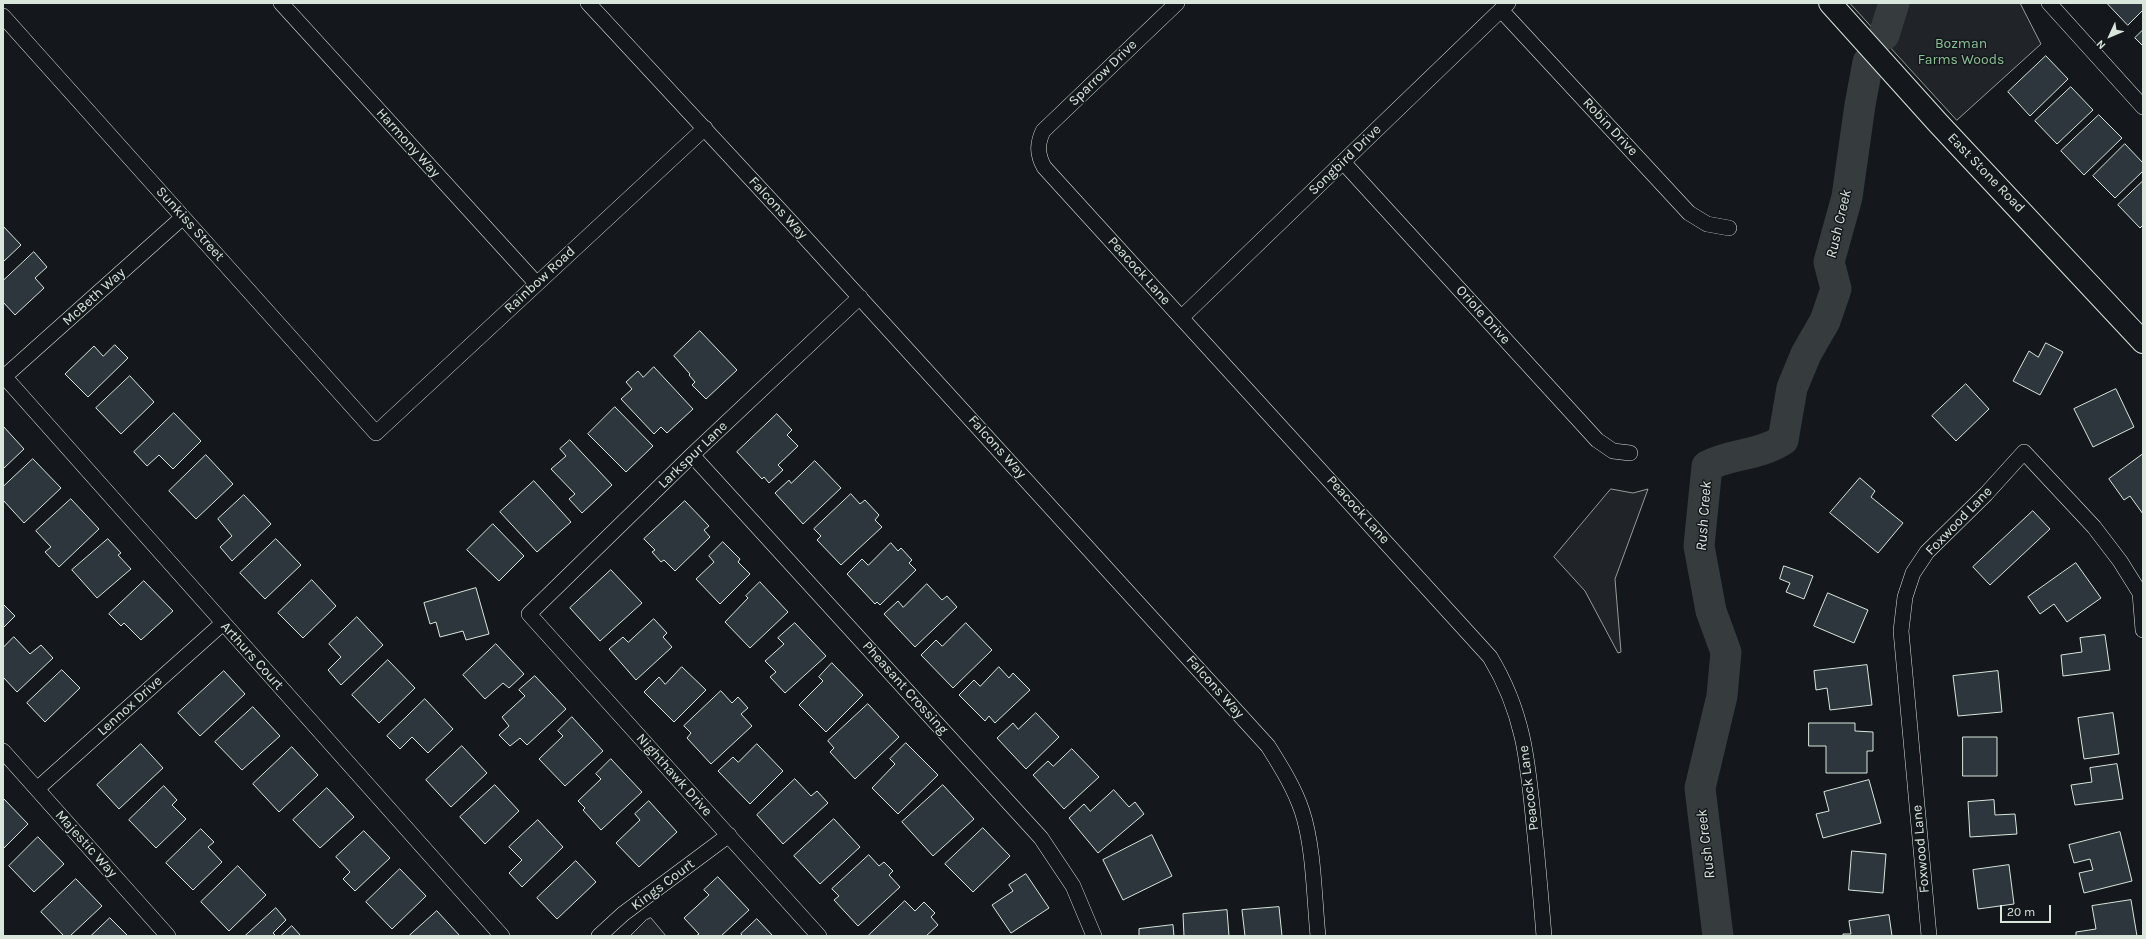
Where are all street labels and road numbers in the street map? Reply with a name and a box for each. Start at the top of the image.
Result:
street label: Sparrow Drive [1065,36,1141,110]
street label: Robin Drive [1579,95,1641,159]
street label: Harmony Way [372,105,444,181]
street label: Songbird Drive [1305,121,1385,199]
street label: East Stone Road [1944,130,2028,216]
street label: Falcons Way [745,173,811,243]
street label: Sunkiss Street [152,183,228,265]
street label: Peacock Lane [1104,233,1174,309]
street label: Rainbow Road [501,243,579,317]
street label: McBeth Way [59,265,129,329]
street label: Oriole Drive [1452,282,1514,348]
street label: Falcons Way [964,412,1030,482]
street label: Larkspur Lane [655,418,731,492]
street label: Peacock Lane [1323,472,1393,548]
street label: Foxwood Lane [1922,483,1996,559]
street label: Arthurs Court [217,618,287,694]
street label: Pheasant Crossing [859,638,951,738]
street label: Falcons Way [1182,652,1248,722]
street label: Lennox Drive [94,673,166,739]
street label: Nighthawk Drive [632,730,716,820]
street label: Peacock Lane [1515,744,1543,832]
street label: Foxwood Lane [1909,804,1933,894]
street label: Majestic Way [51,807,121,881]
street label: Kings Court [628,856,698,914]

